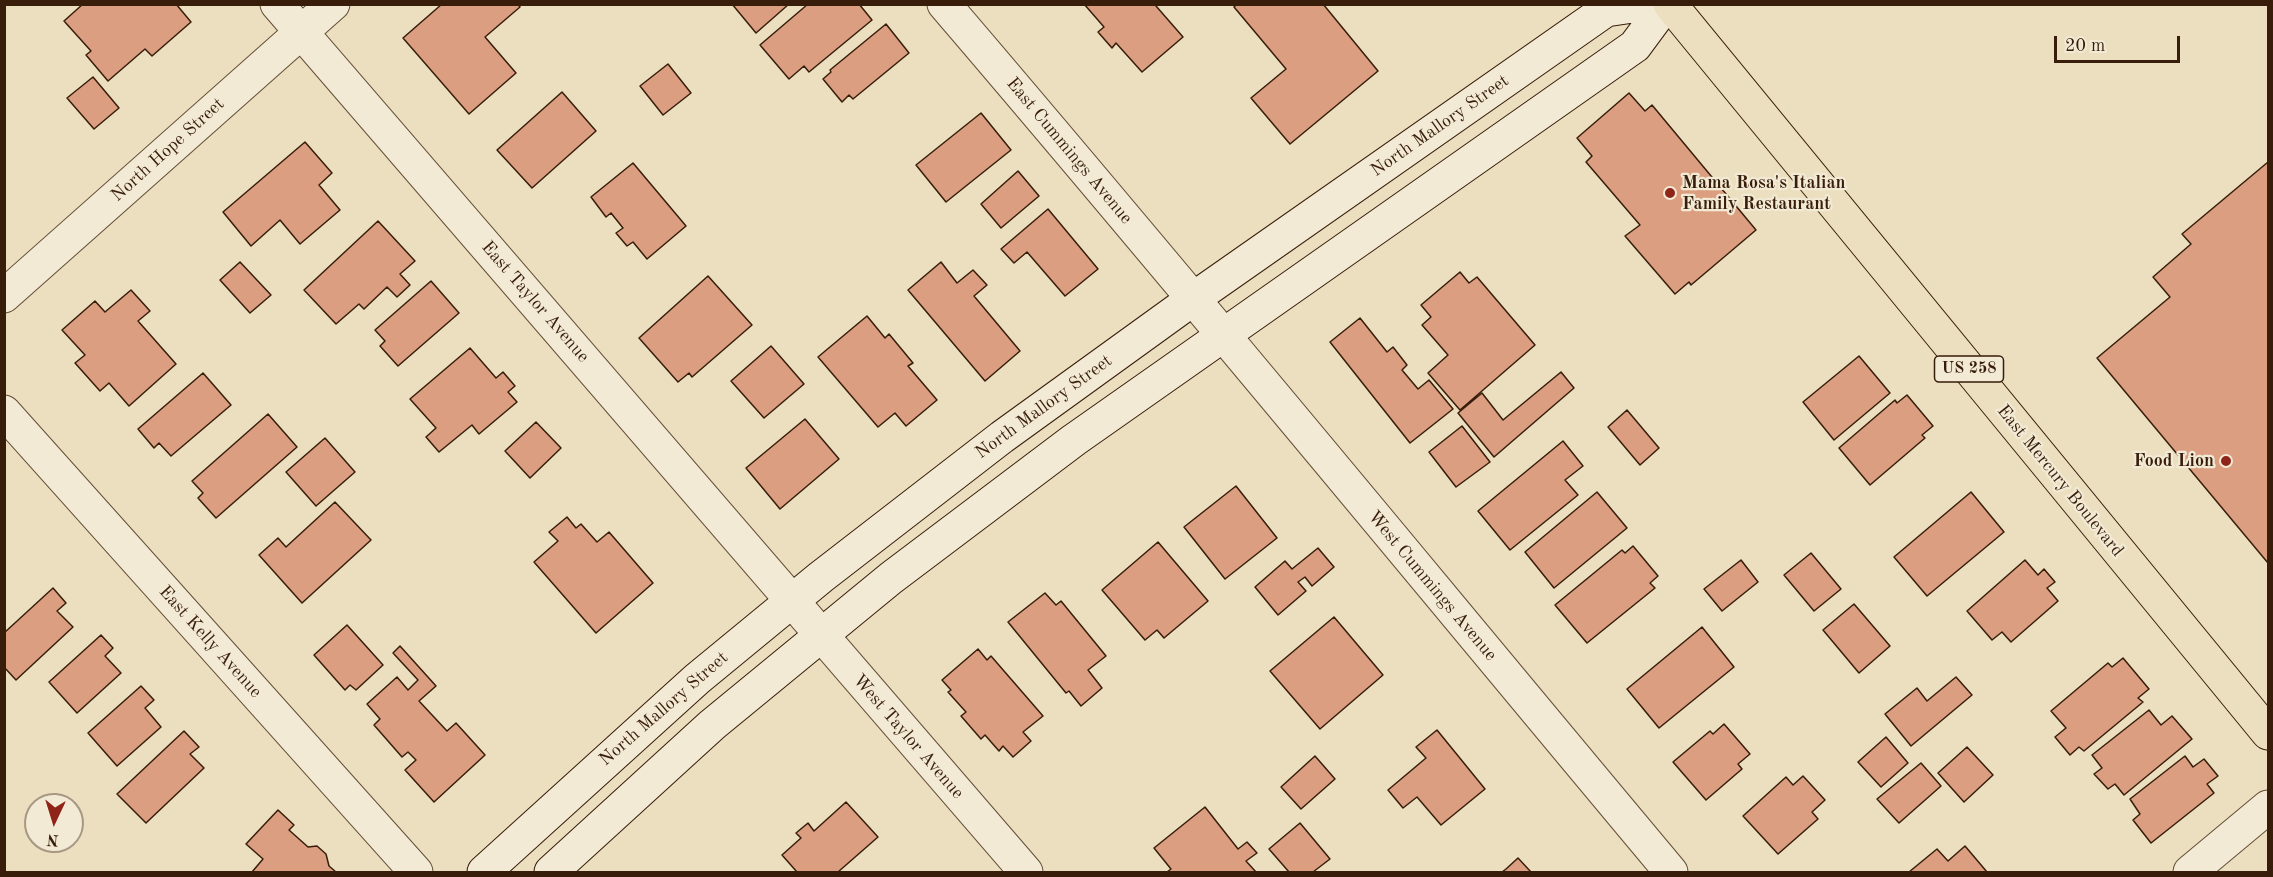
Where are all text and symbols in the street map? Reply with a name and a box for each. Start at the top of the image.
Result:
scale bar [2057,24,2183,62]
text: 20 m [2065,37,2105,55]
street label: North Mallory Street [1367,70,1513,182]
street label: East Cummings Avenue [1001,73,1137,229]
street label: North Hope Street [107,94,229,206]
place label: Mama Rosa's Italian Family Restaurant [1682,172,1846,214]
marker: Mama Rosa's Italian Family Restaurant [1663,186,1677,200]
street label: East Taylor Avenue [476,237,594,367]
street label: North Mallory Street [971,350,1117,464]
road number: US 258 [1934,356,2004,382]
street label: East Mercury Boulevard [1992,401,2128,561]
place label: Food Lion [2133,450,2214,472]
marker: Food Lion [2219,454,2233,468]
street label: West Cummings Avenue [1363,506,1501,666]
street label: East Kelly Avenue [154,581,266,703]
street label: North Mallory Street [595,647,733,771]
street label: West Taylor Avenue [848,670,968,804]
north arrow [24,793,84,853]
text: N [46,831,60,847]

